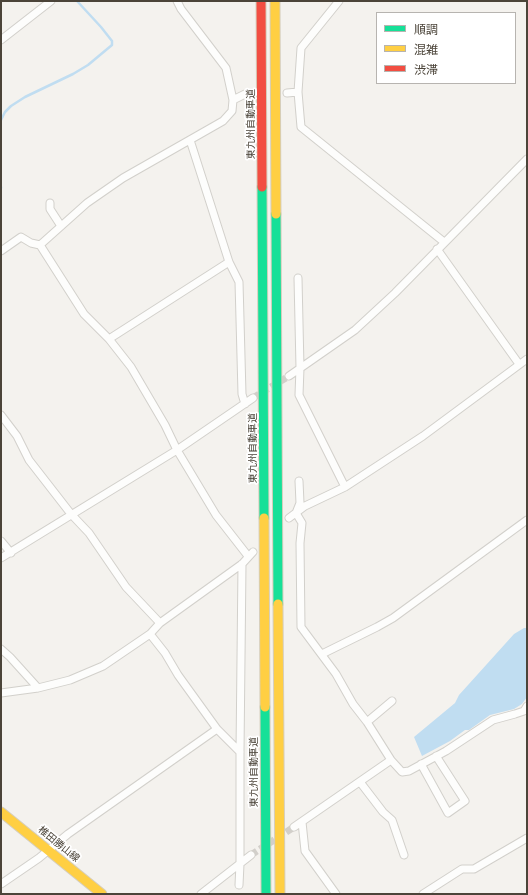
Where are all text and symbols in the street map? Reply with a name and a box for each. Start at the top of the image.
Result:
legend [376,12,516,84]
text: 順調 [414,22,438,36]
text: 混雑 [414,42,438,56]
text: 渋滞 [414,62,438,76]
street label: 東九州自動車道 [245,89,257,159]
street label: 東九州自動車道 [247,413,259,483]
street label: 東九州自動車道 [248,737,260,807]
street label: 椎田勝山線 [36,824,82,864]

